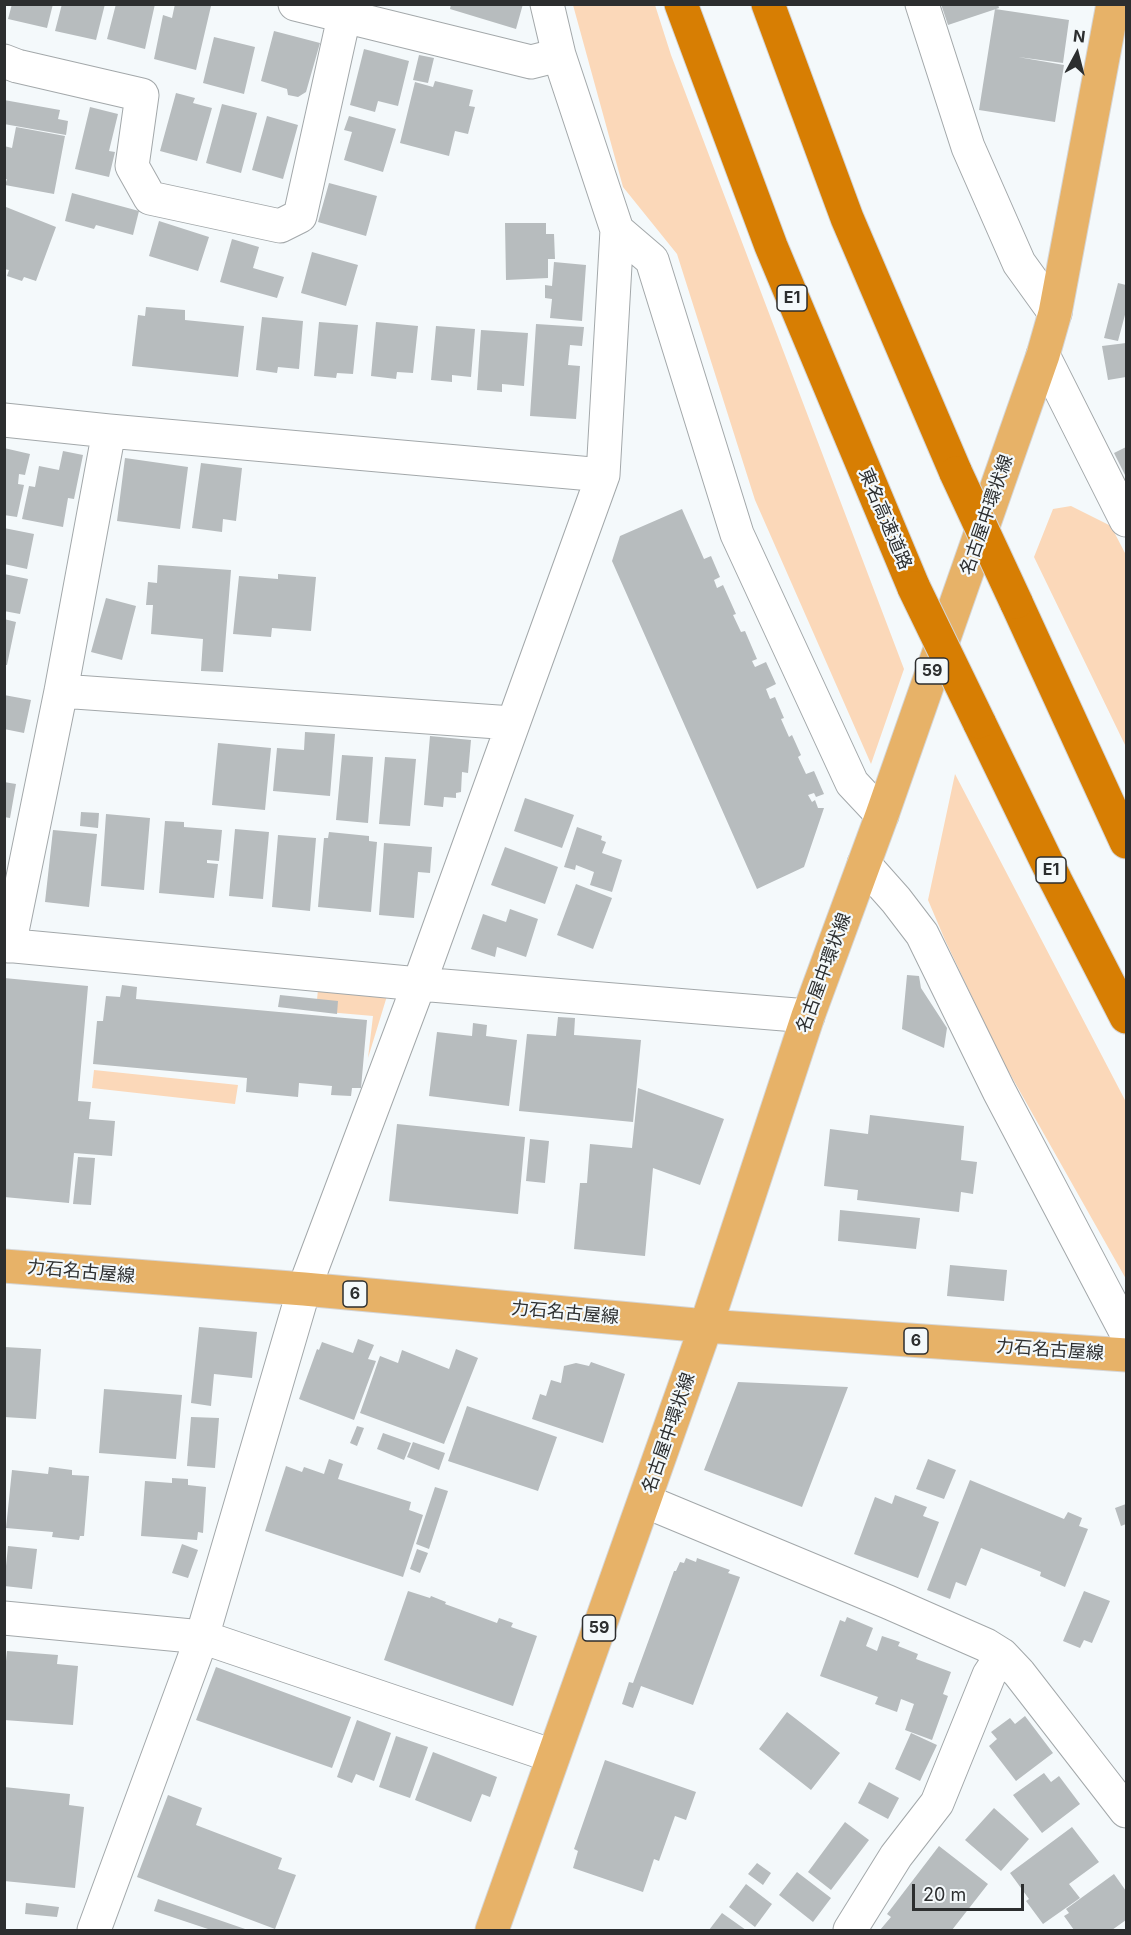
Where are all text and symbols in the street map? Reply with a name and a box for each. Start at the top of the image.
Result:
north arrow [1047,24,1107,84]
text: N [1072,25,1086,47]
road number: E1 [777,285,807,311]
street label: 名古屋中環状線 [956,452,1018,578]
street label: 東名高速道路 [854,465,916,573]
road number: 59 [916,658,948,684]
road number: E1 [1036,857,1066,883]
street label: 名古屋中環状線 [792,910,856,1036]
street label: 力石名古屋線 [26,1257,136,1287]
road number: 6 [343,1281,367,1307]
street label: 力石名古屋線 [510,1298,620,1328]
road number: 6 [904,1328,928,1354]
street label: 力石名古屋線 [995,1335,1105,1365]
street label: 名古屋中環状線 [638,1370,700,1496]
road number: 59 [582,1615,616,1641]
scale bar [915,1872,1028,1910]
text: 20 m [923,1884,966,1905]

